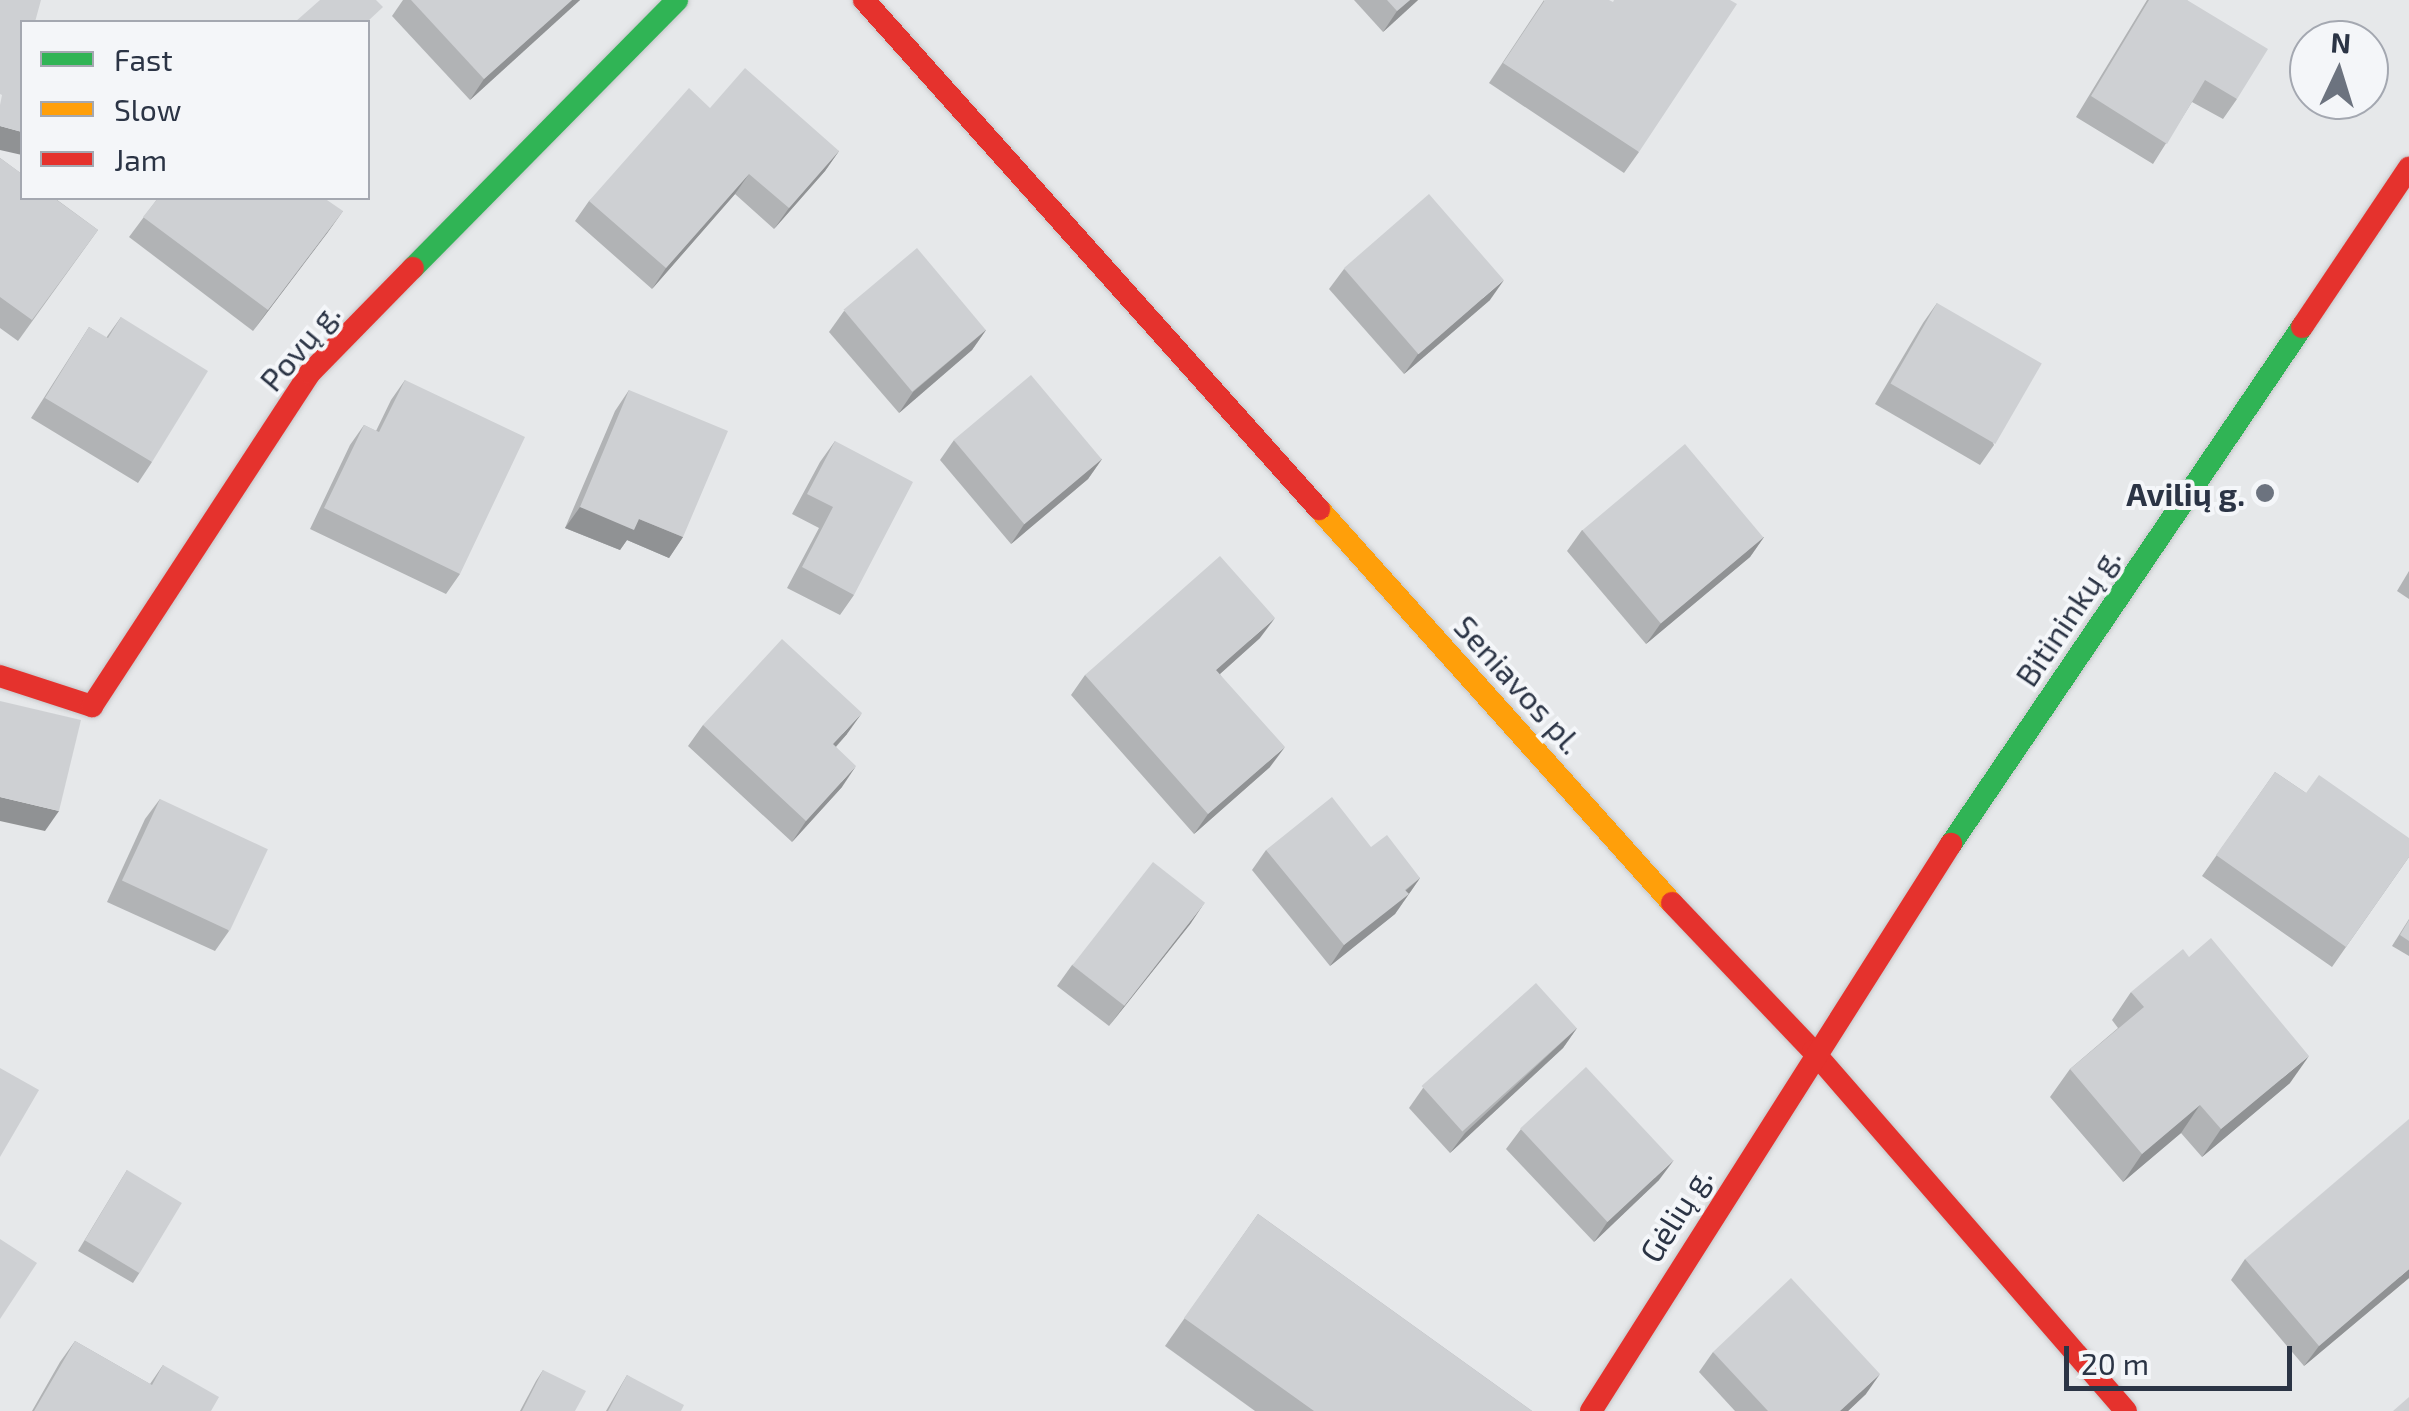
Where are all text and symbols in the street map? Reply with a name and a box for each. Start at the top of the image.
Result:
legend [20,20,370,200]
north arrow [2289,20,2389,120]
text: N [2330,24,2352,60]
text: Fast [114,41,173,77]
text: Slow [114,91,181,127]
text: Jam [114,141,167,177]
street label: Povų g. [251,294,347,398]
place label: Avilių g. [2126,474,2245,512]
marker: Avilių g. [2254,482,2276,504]
street label: Bitininkų g. [2006,539,2128,693]
street label: Seniavos pl. [1447,607,1591,761]
street label: Gėlių g. [1631,1159,1719,1269]
scale bar [2069,1326,2296,1388]
text: 20 m [2081,1345,2149,1381]

